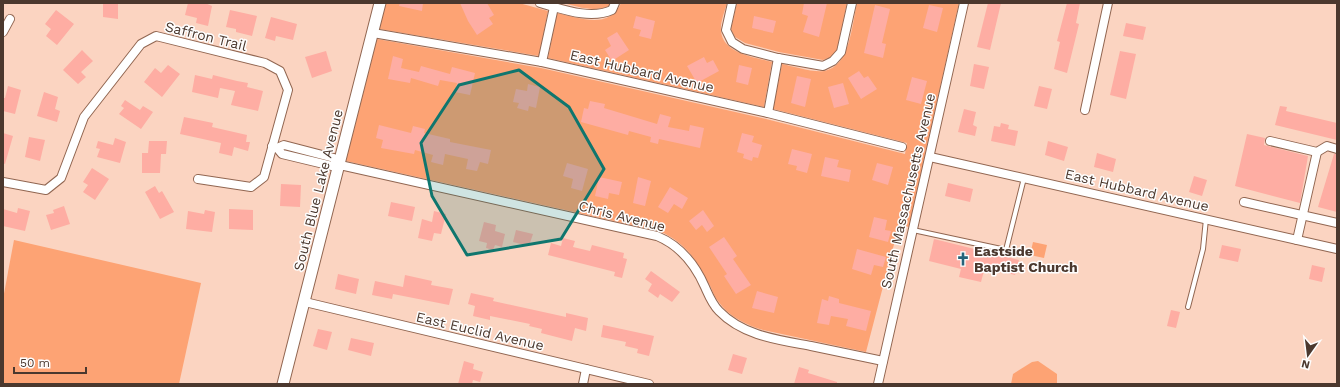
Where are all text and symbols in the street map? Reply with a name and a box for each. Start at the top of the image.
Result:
street label: Saffron Trail [164,18,249,54]
street label: East Hubbard Avenue [569,47,715,95]
street label: South Massachusetts Avenue [878,92,938,290]
street label: South Blue Lake Avenue [290,108,346,272]
street label: East Hubbard Avenue [1064,166,1210,214]
street label: Chris Avenue [577,197,667,235]
place label: Eastside Baptist Church [974,243,1078,275]
church icon: Eastside Baptist Church [955,251,971,267]
street label: East Euclid Avenue [415,309,545,353]
north arrow [1288,335,1328,375]
scale bar [14,349,86,375]
text: 50 m [20,356,50,370]
text: N [1300,357,1311,372]

